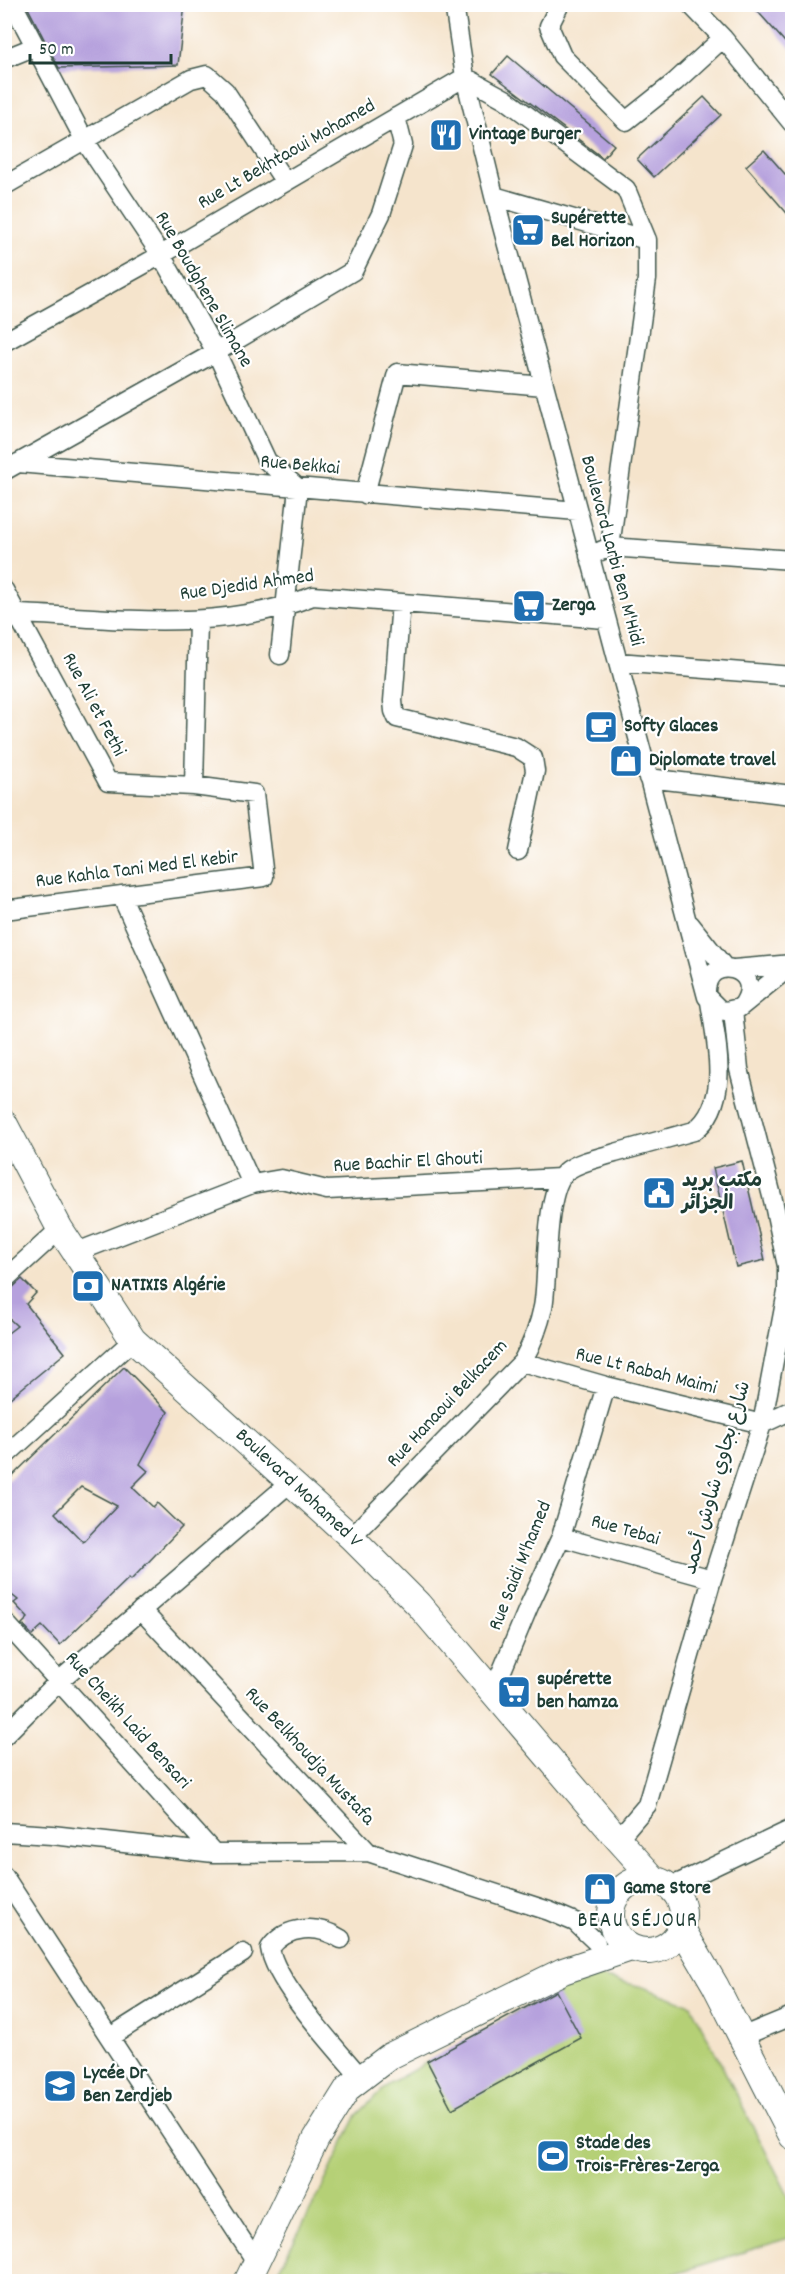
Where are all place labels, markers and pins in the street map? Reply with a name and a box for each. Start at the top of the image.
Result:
restaurant icon: Vintage Burger [428,117,464,153]
place label: Vintage Burger [469,121,581,149]
place label: Supérette Bel Horizon [551,205,635,256]
supermarket icon: Supérette Bel Horizon [510,212,546,248]
supermarket icon: Zerga [511,588,547,624]
place label: Zerga [552,592,596,620]
cafe icon: Softy Glaces [583,709,619,745]
place label: Softy Glaces [624,713,718,741]
shop icon: Diplomate travel [608,743,644,779]
place label: Diplomate travel [649,747,776,775]
place label: مكتب بريد الجزائر [680,1168,762,1219]
public building icon: مكتب بريد الجزائر [641,1175,677,1211]
bank icon: NATIXIS Algérie [70,1268,106,1304]
place label: NATIXIS Algérie [111,1272,226,1300]
place label: supérette ben hamza [537,1666,618,1717]
supermarket icon: supérette ben hamza [496,1674,532,1710]
shop icon: Game Store [582,1871,618,1907]
place label: Game Store [623,1875,711,1903]
place label: Lycée Dr Ben Zerdjeb [83,2060,173,2111]
school or university icon: Lycée Dr Ben Zerdjeb [42,2068,78,2104]
place label: Stade des Trois-Frères-Zerga [576,2130,719,2181]
sports icon: Stade des Trois-Frères-Zerga [535,2138,571,2174]

